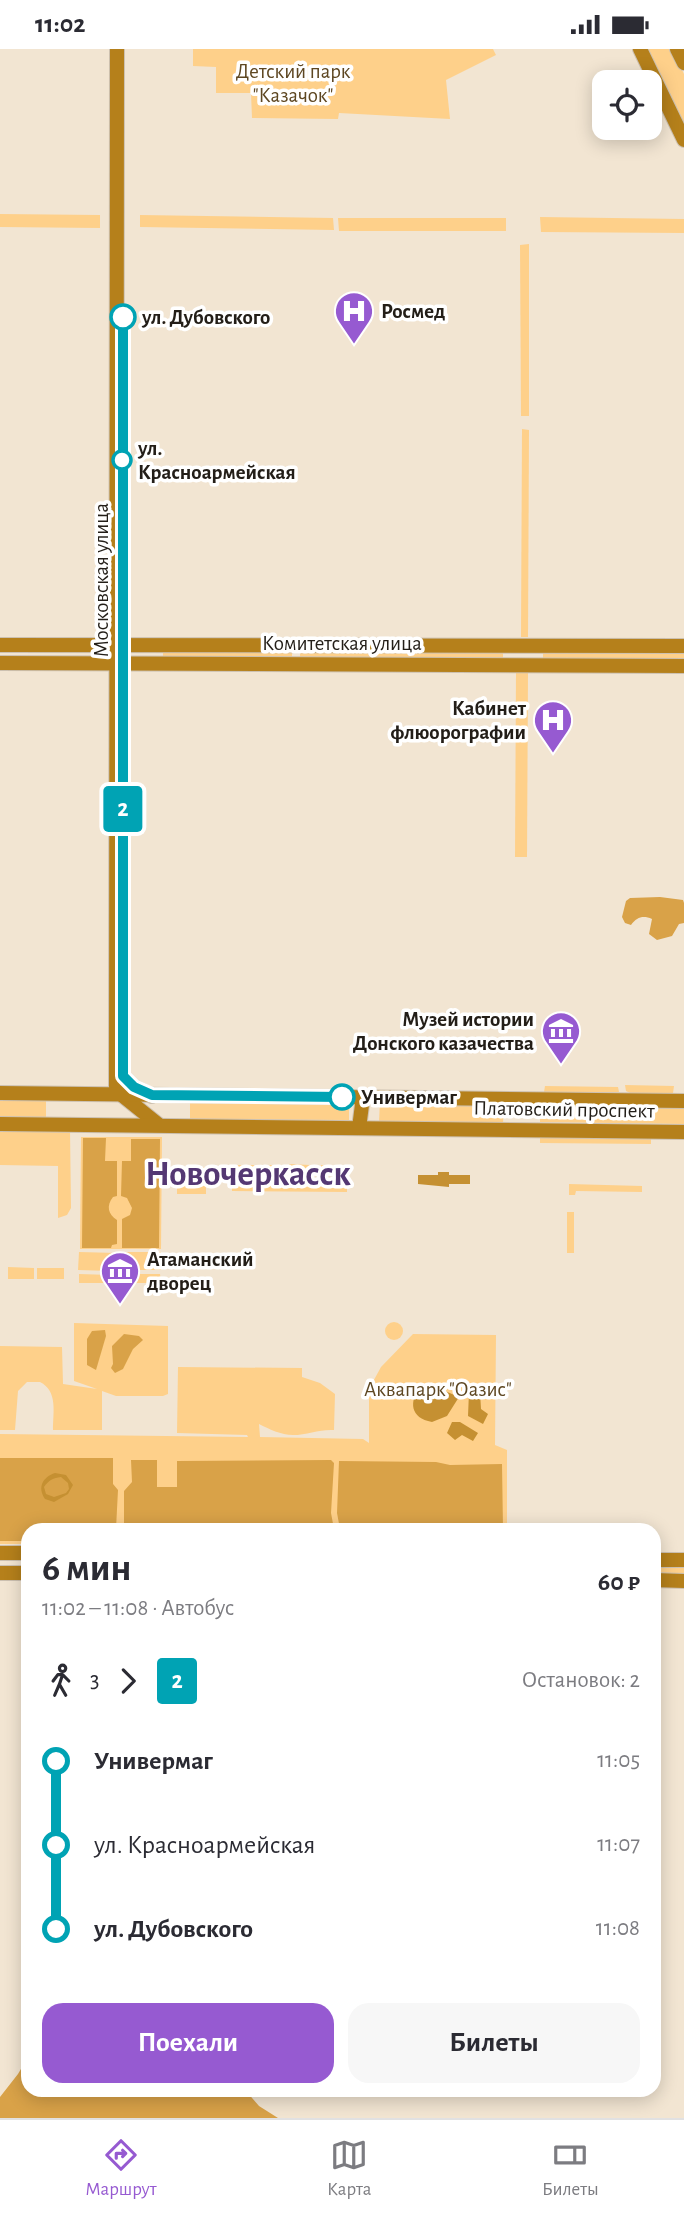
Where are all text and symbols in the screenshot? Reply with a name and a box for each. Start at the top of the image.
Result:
text: 11:02 [35,11,85,37]
park label: Детский парк "Казачок" [236,61,351,106]
map controls [592,70,662,140]
button: locate [592,70,662,140]
hospital icon: Росмед [333,290,375,345]
place label: Росмед [381,301,445,322]
marker: ул. Дубовского [110,304,136,330]
place label: ул. Дубовского [141,307,270,328]
place label: ул. Красноармейская [137,438,296,483]
marker: ул. Красноармейская [112,450,132,470]
street label: Московская улица [91,502,112,657]
street label: Комитетская улица [262,633,422,654]
place label: Кабинет флюорографии [391,698,527,743]
hospital icon: Кабинет флюорографии [532,699,574,754]
line badge: 2 [100,786,146,832]
text: 2 [117,797,129,821]
place label: Музей истории Донского казачества [353,1009,534,1054]
museum icon: Музей истории Донского казачества [540,1010,582,1065]
marker: Универмаг [329,1084,355,1110]
place label: Универмаг [361,1087,457,1108]
street label: Платовский проспект [473,1097,655,1122]
district label: Новочеркасск [145,1157,351,1192]
place label: Атаманский дворец [147,1249,254,1294]
museum icon: Атаманский дворец [99,1250,141,1305]
park label: Аквапарк "Оазис" [364,1379,512,1400]
text: 6 мин [42,1550,131,1588]
text: 60 ₽ [598,1569,640,1595]
text: 11:02 – 11:08 · Автобус [42,1597,234,1620]
icon: walk [42,1662,80,1700]
icon: forward [109,1662,147,1700]
text: 3 [90,1669,99,1692]
text: 2 [171,1669,183,1693]
text: Остановок: 2 [522,1669,640,1692]
text: Универмаг [94,1748,213,1774]
text: 11:05 [597,1749,640,1772]
text: ул. Красноармейская [94,1832,315,1858]
text: 11:07 [597,1833,640,1856]
text: ул. Дубовского [94,1916,253,1942]
text: 11:08 [596,1917,640,1940]
button: Поехали [42,2003,334,2083]
button: Билеты [348,2003,640,2083]
tab: Маршрут [85,2136,157,2201]
tab: Карта [327,2136,372,2201]
tab: Билеты [542,2136,599,2201]

